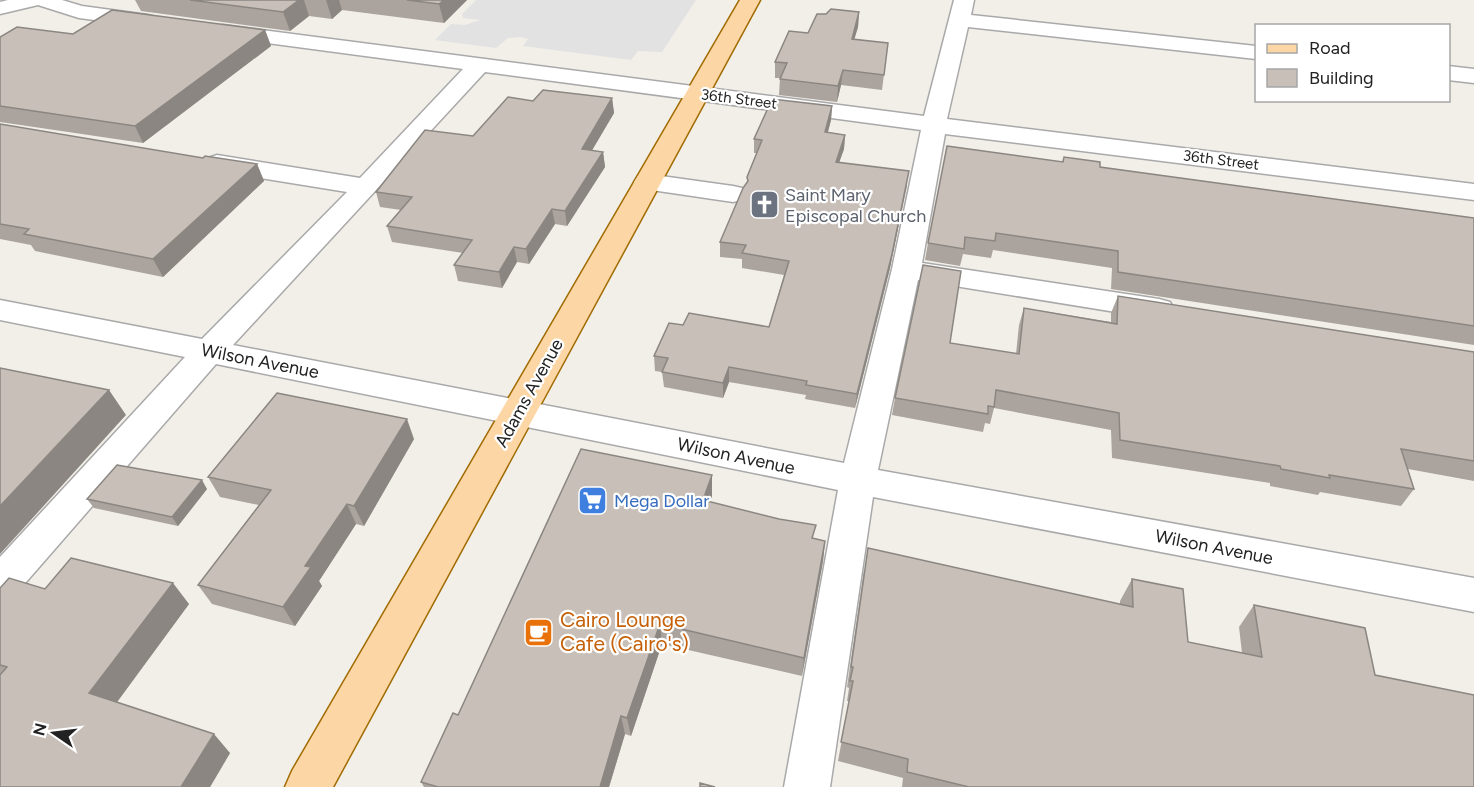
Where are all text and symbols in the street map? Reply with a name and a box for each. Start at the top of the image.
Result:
legend [1255,24,1450,102]
text: Road [1309,37,1350,59]
text: Building [1309,67,1374,89]
street label: 36th Street [700,85,778,113]
street label: 36th Street [1182,146,1260,174]
place label: Saint Mary Episcopal Church [785,184,926,227]
church icon: Saint Mary Episcopal Church [748,189,780,221]
street label: Adams Avenue [490,335,568,451]
street label: Wilson Avenue [199,339,321,383]
street label: Wilson Avenue [675,433,797,479]
supermarket icon: Mega Dollar [577,485,609,517]
place label: Mega Dollar [614,490,709,512]
street label: Wilson Avenue [1153,525,1275,569]
place label: Cairo Lounge Cafe (Cairo's) [560,607,689,656]
cafe icon: Cairo Lounge Cafe (Cairo's) [523,616,555,648]
north arrow [24,703,84,763]
text: N [29,721,51,738]

